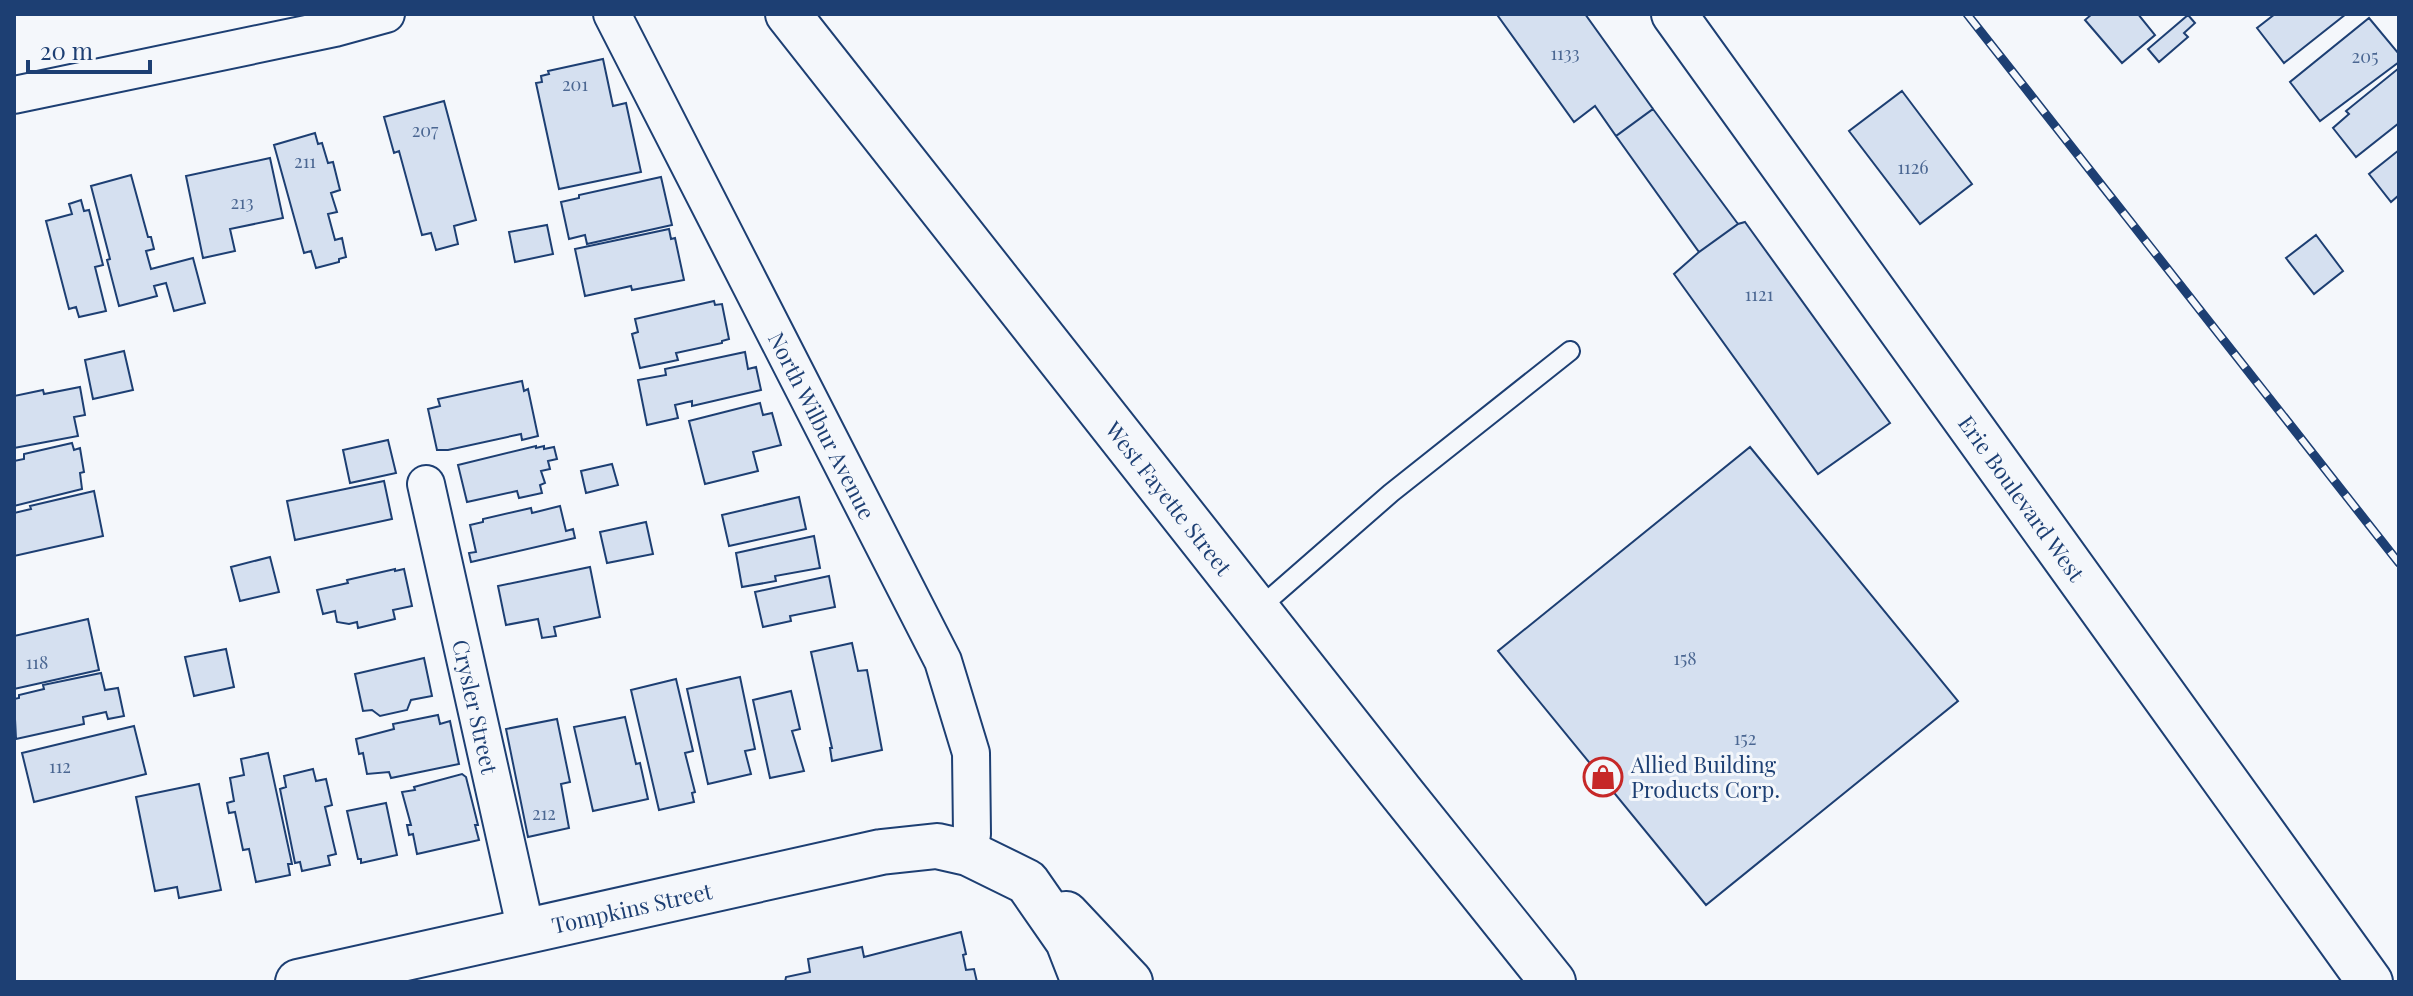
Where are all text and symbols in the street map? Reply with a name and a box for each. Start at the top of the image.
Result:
scale bar [28,24,150,74]
text: 20 m [40,34,93,66]
house number: 1133 [1550,41,1580,65]
house number: 205 [2352,44,2378,68]
house number: 201 [562,72,588,96]
house number: 207 [412,118,439,142]
house number: 211 [294,149,316,173]
house number: 1126 [1897,155,1929,179]
house number: 213 [230,190,254,214]
house number: 1121 [1745,282,1774,306]
street label: North Wilbur Avenue [762,327,883,524]
street label: Erie Boulevard West [1952,409,2093,588]
street label: West Fayette Street [1099,414,1240,582]
street label: Crysler Street [446,636,506,778]
house number: 158 [1673,646,1697,670]
house number: 118 [26,650,48,674]
house number: 152 [1734,726,1756,750]
place label: Allied Building Products Corp. [1630,749,1780,804]
house number: 112 [49,754,71,778]
shop icon: Allied Building Products Corp. [1582,756,1624,798]
house number: 212 [532,801,556,825]
street label: Tompkins Street [549,875,716,940]

